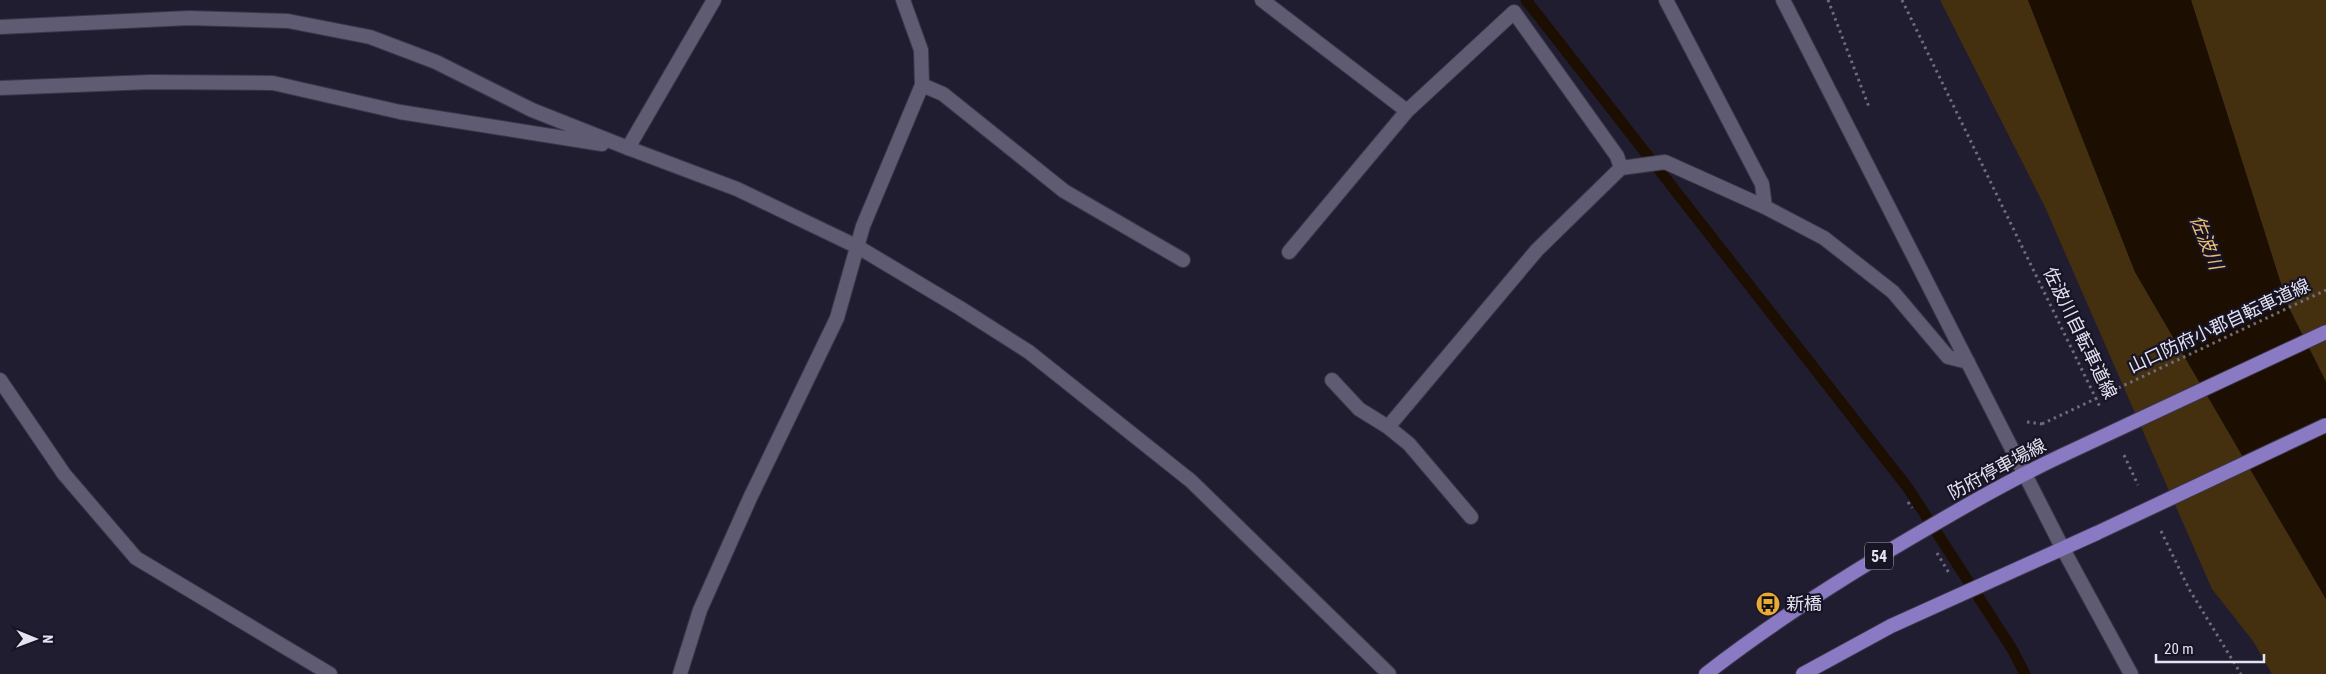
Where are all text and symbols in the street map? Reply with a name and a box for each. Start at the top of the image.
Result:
water label: 佐波川 [2185,211,2229,275]
street label: 佐波川自転車道線 [2039,263,2121,402]
street label: 山口防府小郡自転車道線 [2125,274,2313,377]
street label: 防府停車場線 [1944,434,2049,503]
road number: 54 [1865,542,1893,570]
bus stop icon: 新橋 [1755,591,1781,617]
place label: 新橋 [1786,593,1822,614]
north arrow [10,614,60,664]
scale bar [2156,632,2264,664]
text: N [40,635,56,644]
text: 20 m [2164,640,2194,658]

